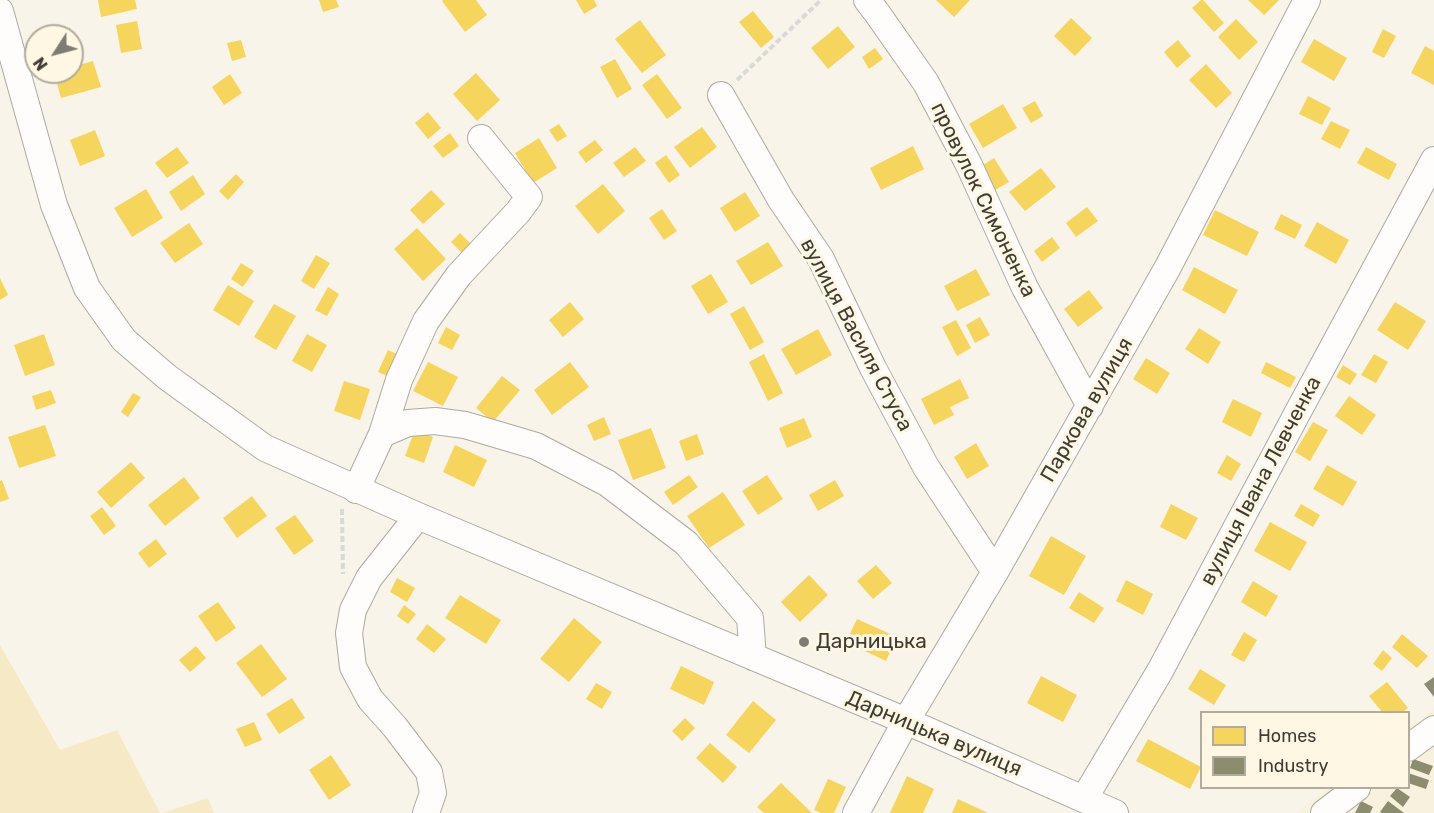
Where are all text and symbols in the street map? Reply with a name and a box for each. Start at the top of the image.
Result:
north arrow [24,24,84,84]
text: N [30,53,52,74]
street label: провулок Симоненка [925,98,1041,302]
street label: вулиця Василя Стуса [794,234,918,436]
street label: Паркова вулиця [1035,333,1139,487]
street label: вулиця Івана Левченка [1195,372,1327,590]
place label: Дарницька [816,629,927,655]
marker: Дарницька [797,635,811,649]
street label: Дарницька вулиця [843,686,1025,782]
legend [1200,711,1410,789]
text: Homes [1258,725,1316,747]
text: Industry [1258,755,1328,777]

